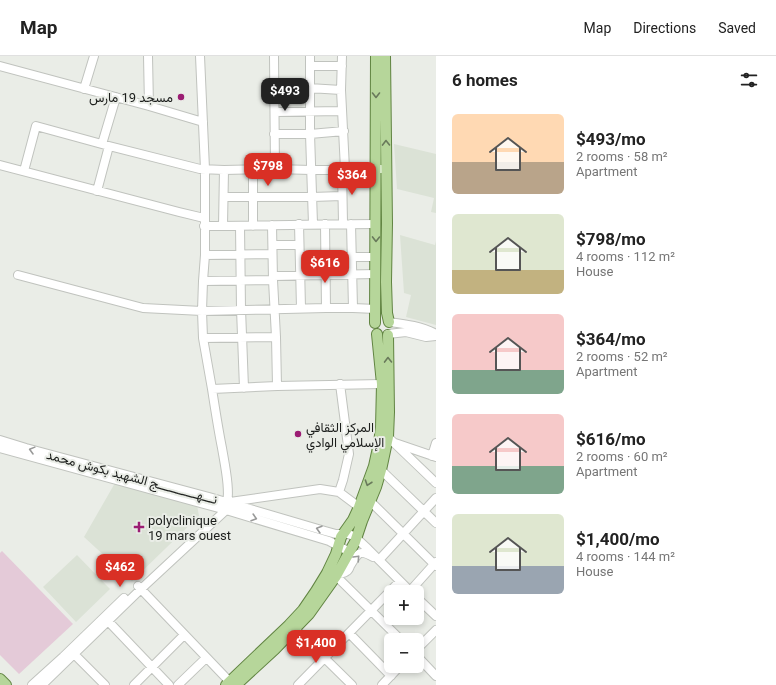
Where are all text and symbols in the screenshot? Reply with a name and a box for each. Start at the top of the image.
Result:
text: Map [20,16,58,39]
text: Map [584,20,611,36]
text: Directions [633,20,696,36]
text: Saved [718,20,756,36]
icon: filters [738,69,760,91]
text: 6 homes [452,70,518,90]
pin: $493 [261,78,309,112]
text: $493 [270,83,300,98]
place label: مسجد 19 مارس [89,90,173,106]
marker: مسجد 19 مارس [176,92,186,102]
one-way arrow [372,92,380,98]
text: $493/mo [576,129,646,149]
icon: home [484,130,532,178]
one-way arrow [382,140,390,146]
text: 2 rooms · 58 m² [576,149,668,164]
pin: $798 [244,153,292,187]
text: $798 [253,158,283,173]
pin: $364 [328,162,376,196]
text: Apartment [576,164,638,179]
text: $364 [337,167,367,182]
text: $798/mo [576,229,646,249]
icon: home [484,230,532,278]
one-way arrow [372,236,380,242]
text: 4 rooms · 112 m² [576,249,675,264]
pin: $616 [301,250,349,284]
text: $616 [310,255,340,270]
text: House [576,264,613,279]
text: $364/mo [576,329,646,349]
icon: home [484,330,532,378]
text: 2 rooms · 52 m² [576,349,668,364]
one-way arrow [384,357,393,363]
text: Apartment [576,364,638,379]
place label: المركز الثقافي الإسلامي الوادي [306,420,384,453]
marker: المركز الثقافي الإسلامي الوادي [293,429,303,439]
text: $616/mo [576,429,646,449]
icon: home [484,430,532,478]
one-way arrow [29,446,36,455]
street label: نـــهـــــــــــج الشهيد بكوش محمد [44,447,220,509]
text: 2 rooms · 60 m² [576,449,668,464]
text: Apartment [576,464,638,479]
one-way arrow [365,480,373,487]
place label: polyclinique 19 mars ouest [148,513,231,543]
one-way arrow [250,513,257,522]
marker: polyclinique 19 mars ouest [133,521,145,533]
one-way arrow [316,525,323,534]
text: $1,400/mo [576,529,660,549]
icon: home [484,530,532,578]
text: 4 rooms · 144 m² [576,549,675,564]
pin: $462 [96,554,144,588]
one-way arrow [352,555,359,563]
text: $462 [105,559,135,574]
text: House [576,564,613,579]
map controls [384,585,424,673]
button: + [384,585,424,625]
pin: $1,400 [283,630,349,664]
button: − [384,633,424,673]
text: $1,400 [296,635,336,650]

